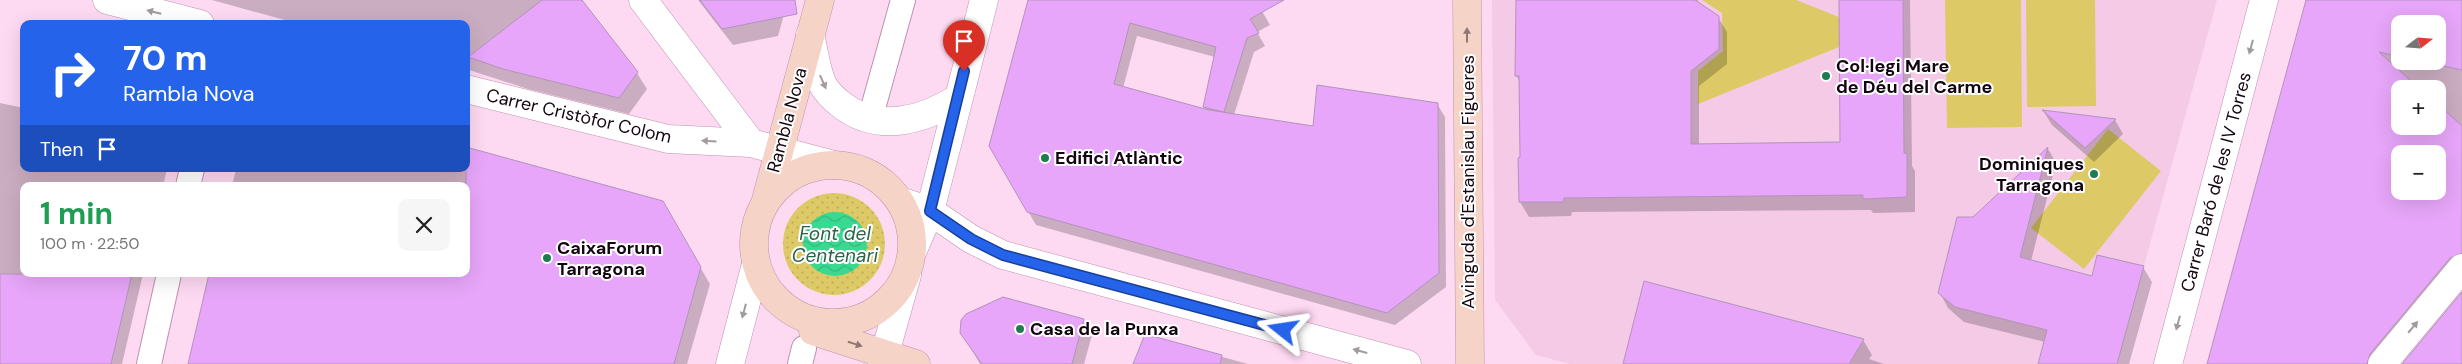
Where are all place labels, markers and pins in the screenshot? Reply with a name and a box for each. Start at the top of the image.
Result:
pin [943,20,985,71]
place label: Col·legi Mare de Déu del Carme [1836,54,1993,99]
marker: Col·legi Mare de Déu del Carme [1820,70,1832,82]
place label: Edifici Atlàntic [1055,146,1183,170]
marker: Edifici Atlàntic [1039,152,1051,164]
place label: Dominiques Tarragona [1979,152,2084,197]
marker: Dominiques Tarragona [2088,168,2100,180]
place label: CaixaForum Tarragona [557,236,662,281]
marker: CaixaForum Tarragona [541,252,553,264]
place label: Casa de la Punxa [1030,317,1178,341]
marker: Casa de la Punxa [1014,323,1026,335]

